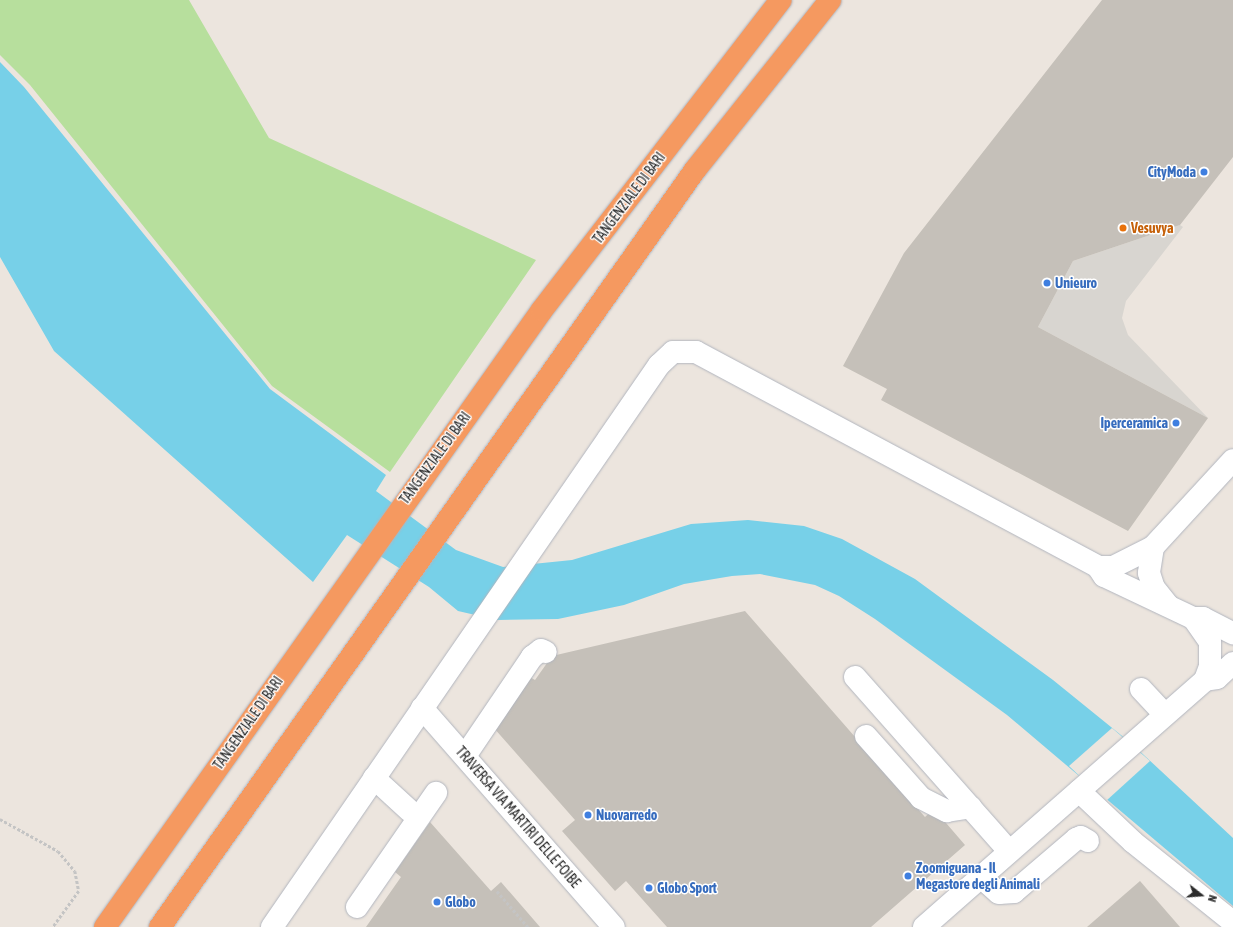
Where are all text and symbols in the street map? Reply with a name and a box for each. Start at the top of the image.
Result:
street label: TANGENZIALE DI BARI [589,149,669,247]
place label: CityModa [1148,164,1196,180]
marker: CityModa [1199,167,1209,177]
place label: Vesuvya [1131,220,1173,236]
marker: Vesuvya [1118,223,1128,233]
place label: Unieuro [1055,275,1097,291]
marker: Unieuro [1042,278,1052,288]
street label: TANGENZIALE DI BARI [396,409,474,507]
place label: Iperceramica [1100,415,1168,431]
marker: Iperceramica [1171,418,1181,428]
street label: TANGENZIALE DI BARI [210,673,286,773]
street label: TRAVERSA VIA MARTIRI DELLE FOIBE [452,743,584,891]
place label: Nuovarredo [596,807,657,823]
marker: Nuovarredo [583,810,593,820]
place label: Zoomiguana - Il Megastore degli Animali [916,860,1040,892]
marker: Zoomiguana - Il Megastore degli Animali [903,871,913,881]
north arrow [1181,875,1221,915]
place label: Globo Sport [657,880,717,896]
marker: Globo Sport [644,883,654,893]
place label: Globo [445,894,476,910]
text: N [1206,894,1219,903]
marker: Globo [432,897,442,907]

